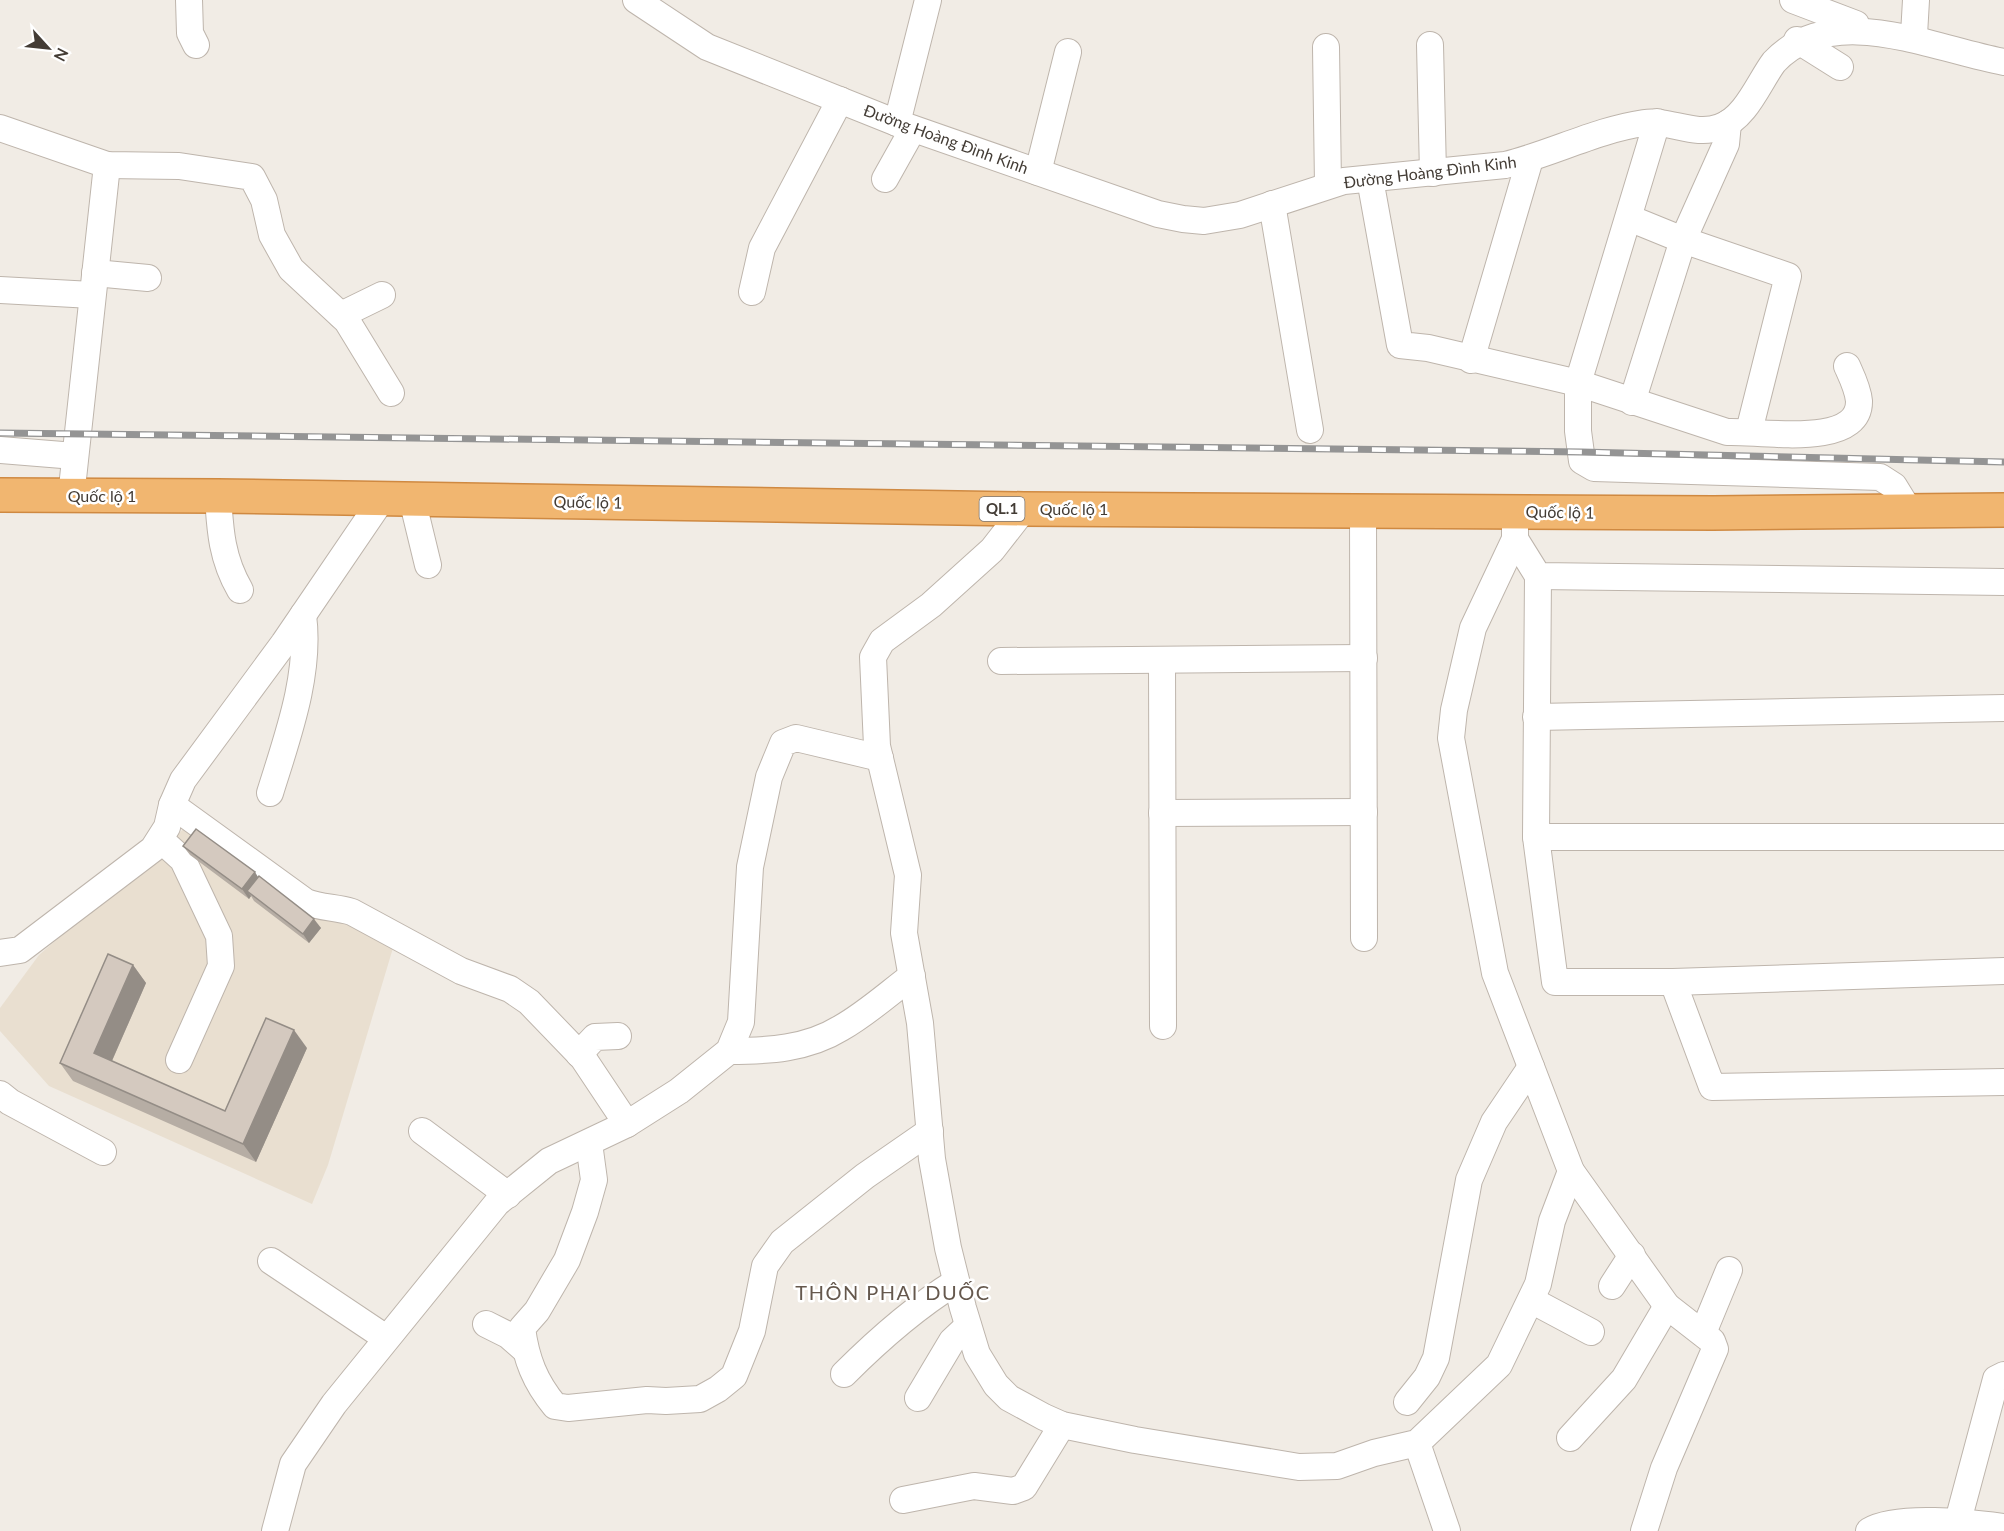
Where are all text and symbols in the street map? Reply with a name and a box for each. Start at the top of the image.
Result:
north arrow [18,18,78,78]
text: N [51,45,73,65]
street label: Đường Hoàng Đình Kinh [861,100,1031,177]
street label: Đường Hoàng Đình Kinh [1342,151,1517,192]
street label: Quốc lộ 1 [68,486,136,505]
street label: Quốc lộ 1 [554,491,622,512]
road number: QL.1 [980,497,1024,521]
street label: Quốc lộ 1 [1040,499,1108,518]
street label: Quốc lộ 1 [1526,501,1594,522]
district label: THÔN PHAI DUỐC [795,1280,991,1304]

